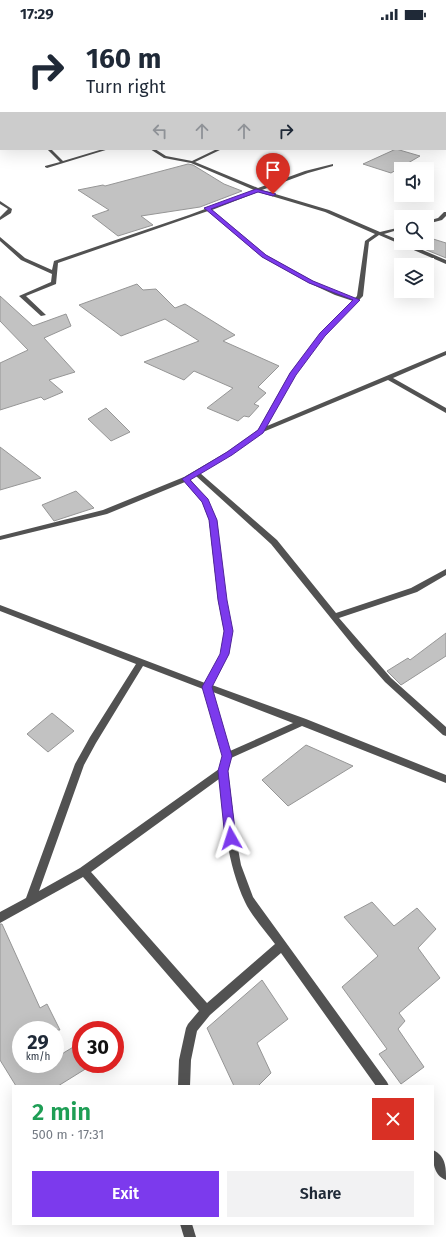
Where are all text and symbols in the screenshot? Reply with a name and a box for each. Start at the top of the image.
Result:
text: 17:29 [20,5,54,23]
text: 160 m [86,42,161,75]
icon: right [20,44,72,96]
text: Turn right [86,76,166,98]
icon: left [149,120,171,142]
icon: ahead [191,120,213,142]
icon: ahead [233,120,255,142]
icon: right [275,120,297,142]
pin [256,153,290,194]
icon: arrive [262,159,284,181]
map controls [394,162,434,298]
button: sound [394,162,434,202]
button: search [394,210,434,250]
button: layers [394,258,434,298]
position arrow [210,817,252,859]
speed limit sign: 30 [72,1021,124,1073]
text: 29 [27,1030,49,1054]
text: km/h [26,1051,50,1063]
text: 2 min [32,1098,91,1126]
button: close [372,1098,414,1140]
text: 500 m · 17:31 [32,1127,104,1142]
button: Exit [32,1171,219,1217]
button: Share [227,1171,414,1217]

